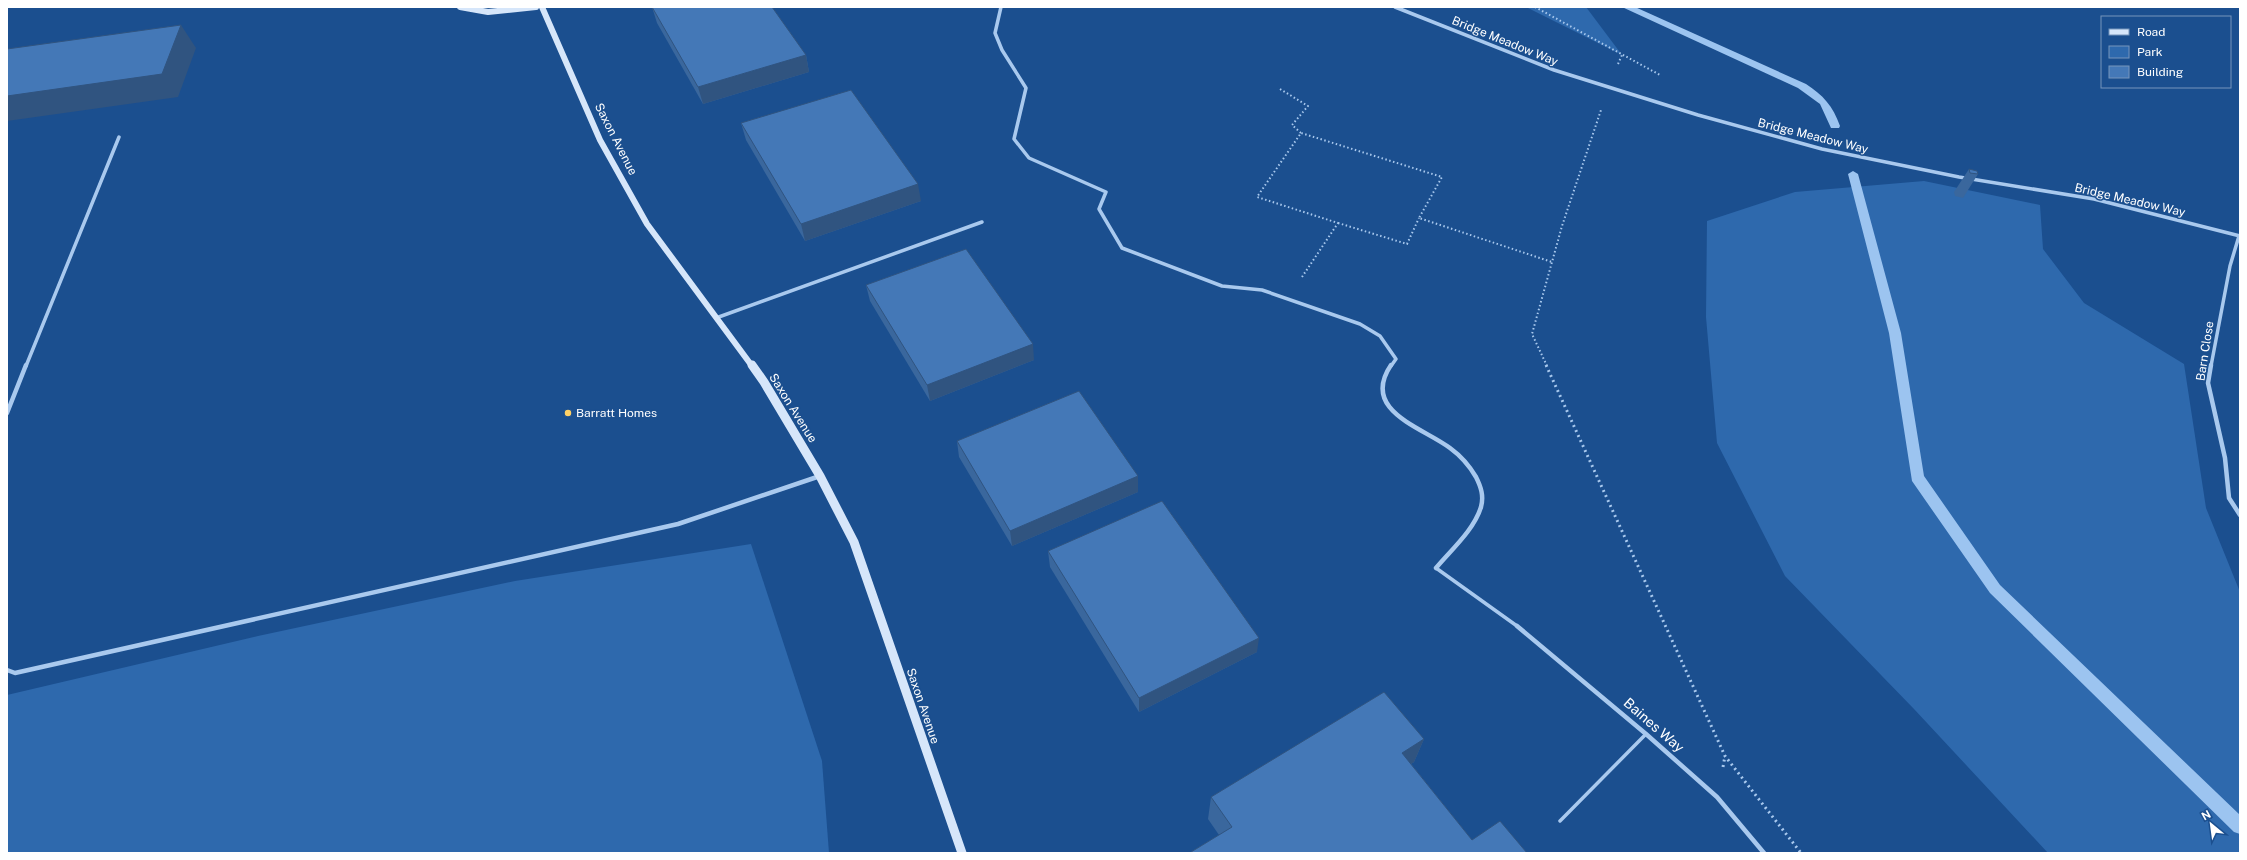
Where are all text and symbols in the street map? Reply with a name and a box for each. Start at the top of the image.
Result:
street label: Bridge Meadow Way [1450,13,1561,69]
legend [2101,16,2231,88]
text: Road [2137,25,2165,39]
text: Park [2137,45,2163,59]
text: Building [2137,65,2183,79]
street label: Saxon Avenue [592,101,640,178]
street label: Bridge Meadow Way [1756,116,1870,157]
street label: Bridge Meadow Way [2073,180,2187,220]
street label: Barn Close [2193,320,2217,382]
street label: Saxon Avenue [766,371,820,445]
place label: Barratt Homes [576,406,657,420]
marker: Barratt Homes [563,408,573,418]
street label: Saxon Avenue [904,666,943,746]
street label: Baines Way [1621,695,1688,756]
north arrow [2191,804,2231,844]
text: N [2199,808,2213,823]

